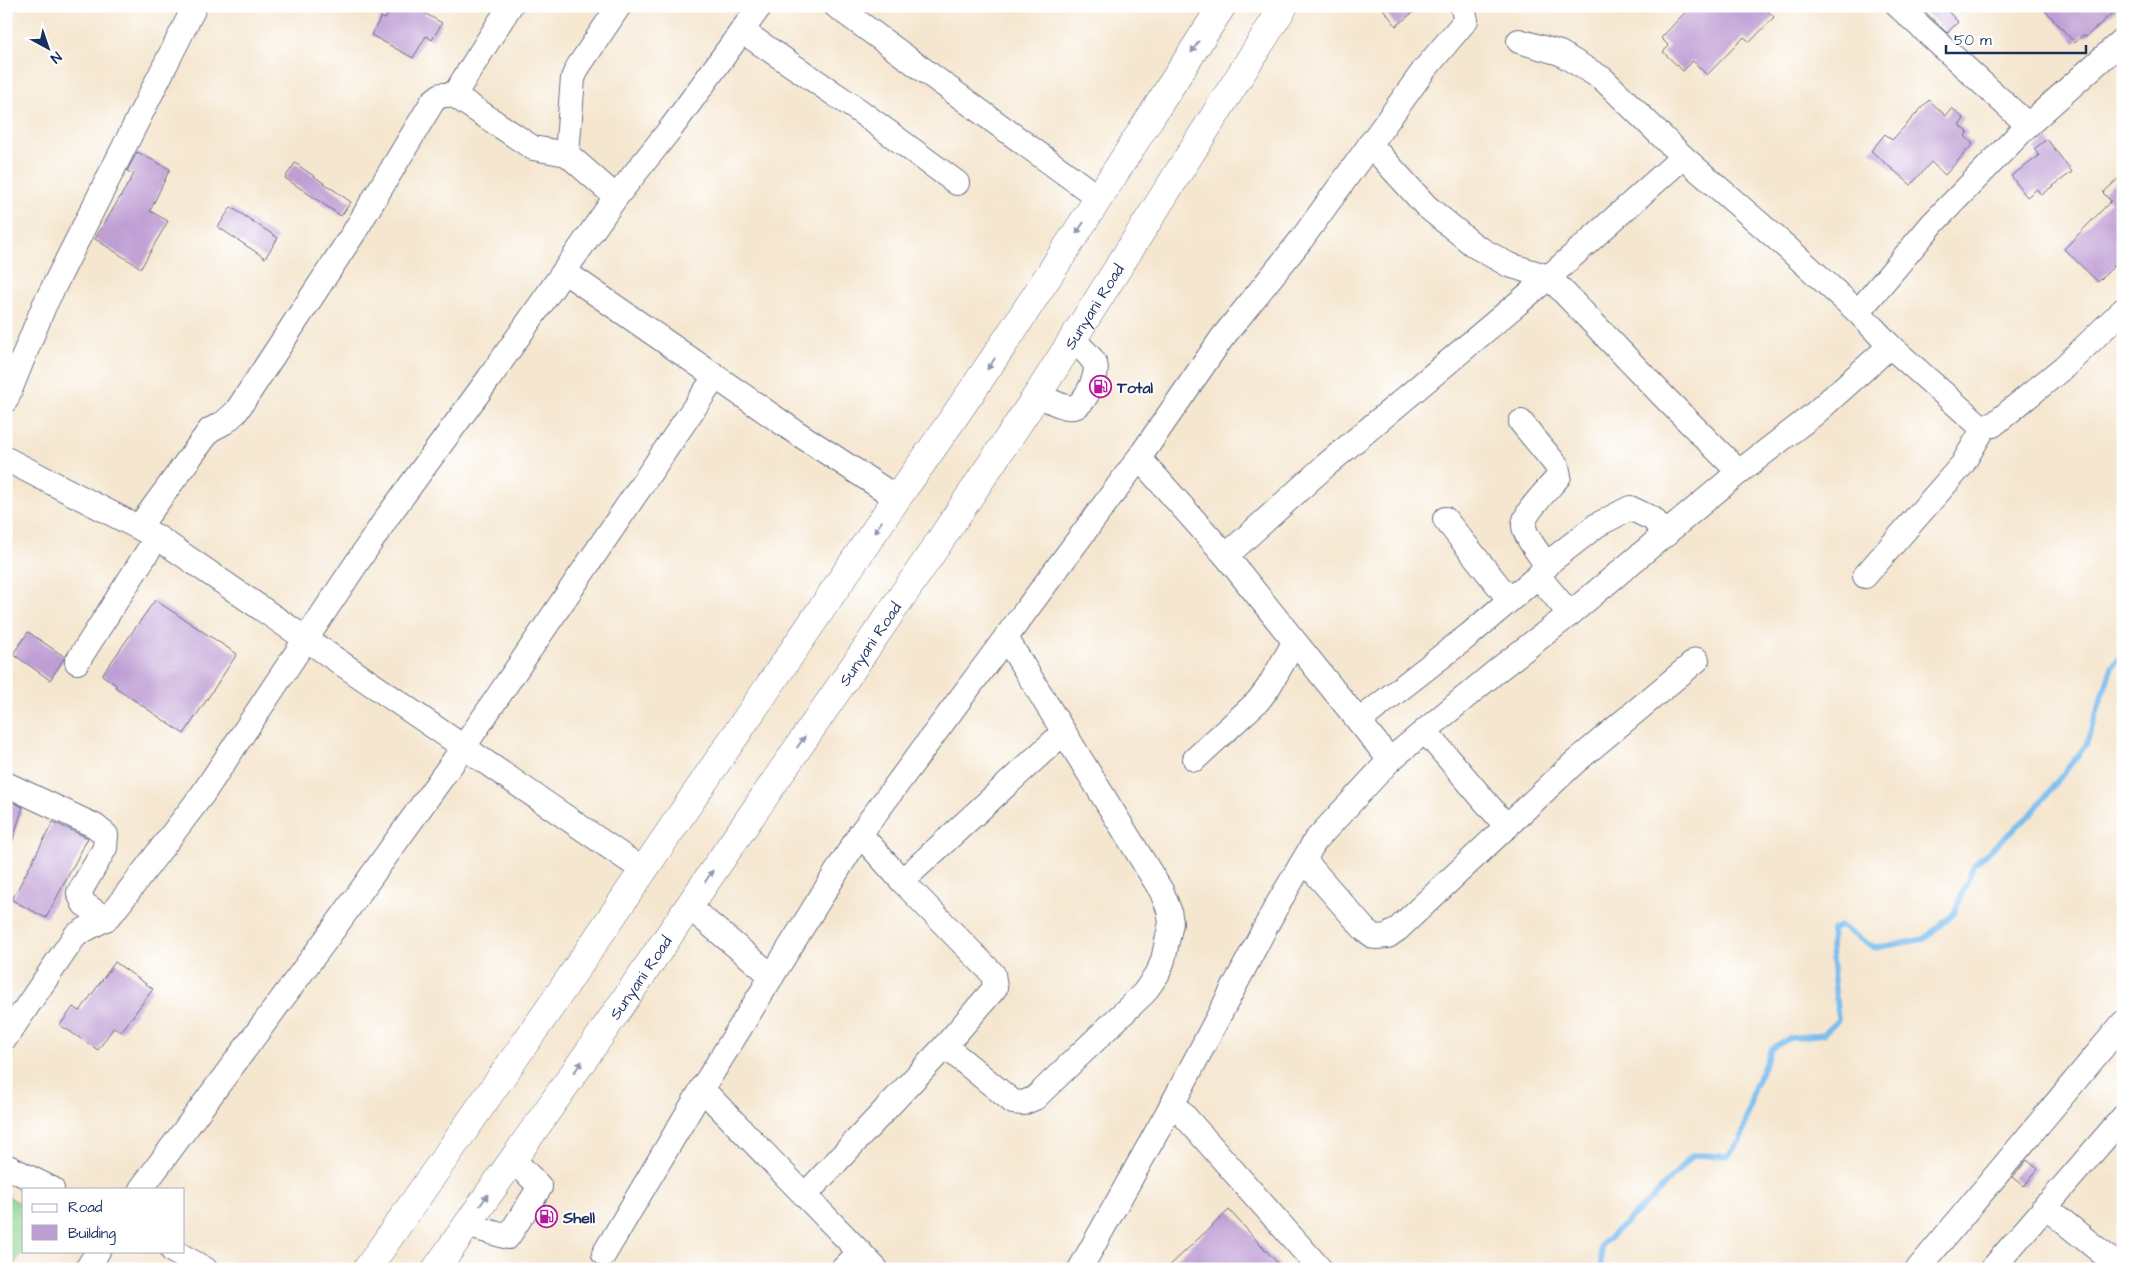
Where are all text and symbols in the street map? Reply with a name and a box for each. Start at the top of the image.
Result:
north arrow [22,22,72,72]
scale bar [1946,22,2086,54]
text: 50 m [1954,30,1992,51]
one-way arrow [1191,41,1200,54]
text: N [46,47,66,68]
one-way arrow [1075,222,1084,235]
street label: Sunyani Road [1059,260,1130,354]
one-way arrow [986,358,995,371]
fuel station icon: Total [1089,375,1113,399]
place label: Total [1116,377,1154,399]
one-way arrow [873,520,883,533]
street label: Sunyani Road [834,598,907,690]
one-way arrow [796,735,806,749]
one-way arrow [705,869,714,883]
street label: Sunyani Road [604,932,677,1024]
one-way arrow [573,1061,583,1074]
legend [22,1188,185,1252]
one-way arrow [479,1193,489,1207]
text: Road [68,1197,103,1218]
fuel station icon: Shell [535,1205,559,1229]
place label: Shell [562,1207,595,1229]
text: Building [68,1223,116,1245]

